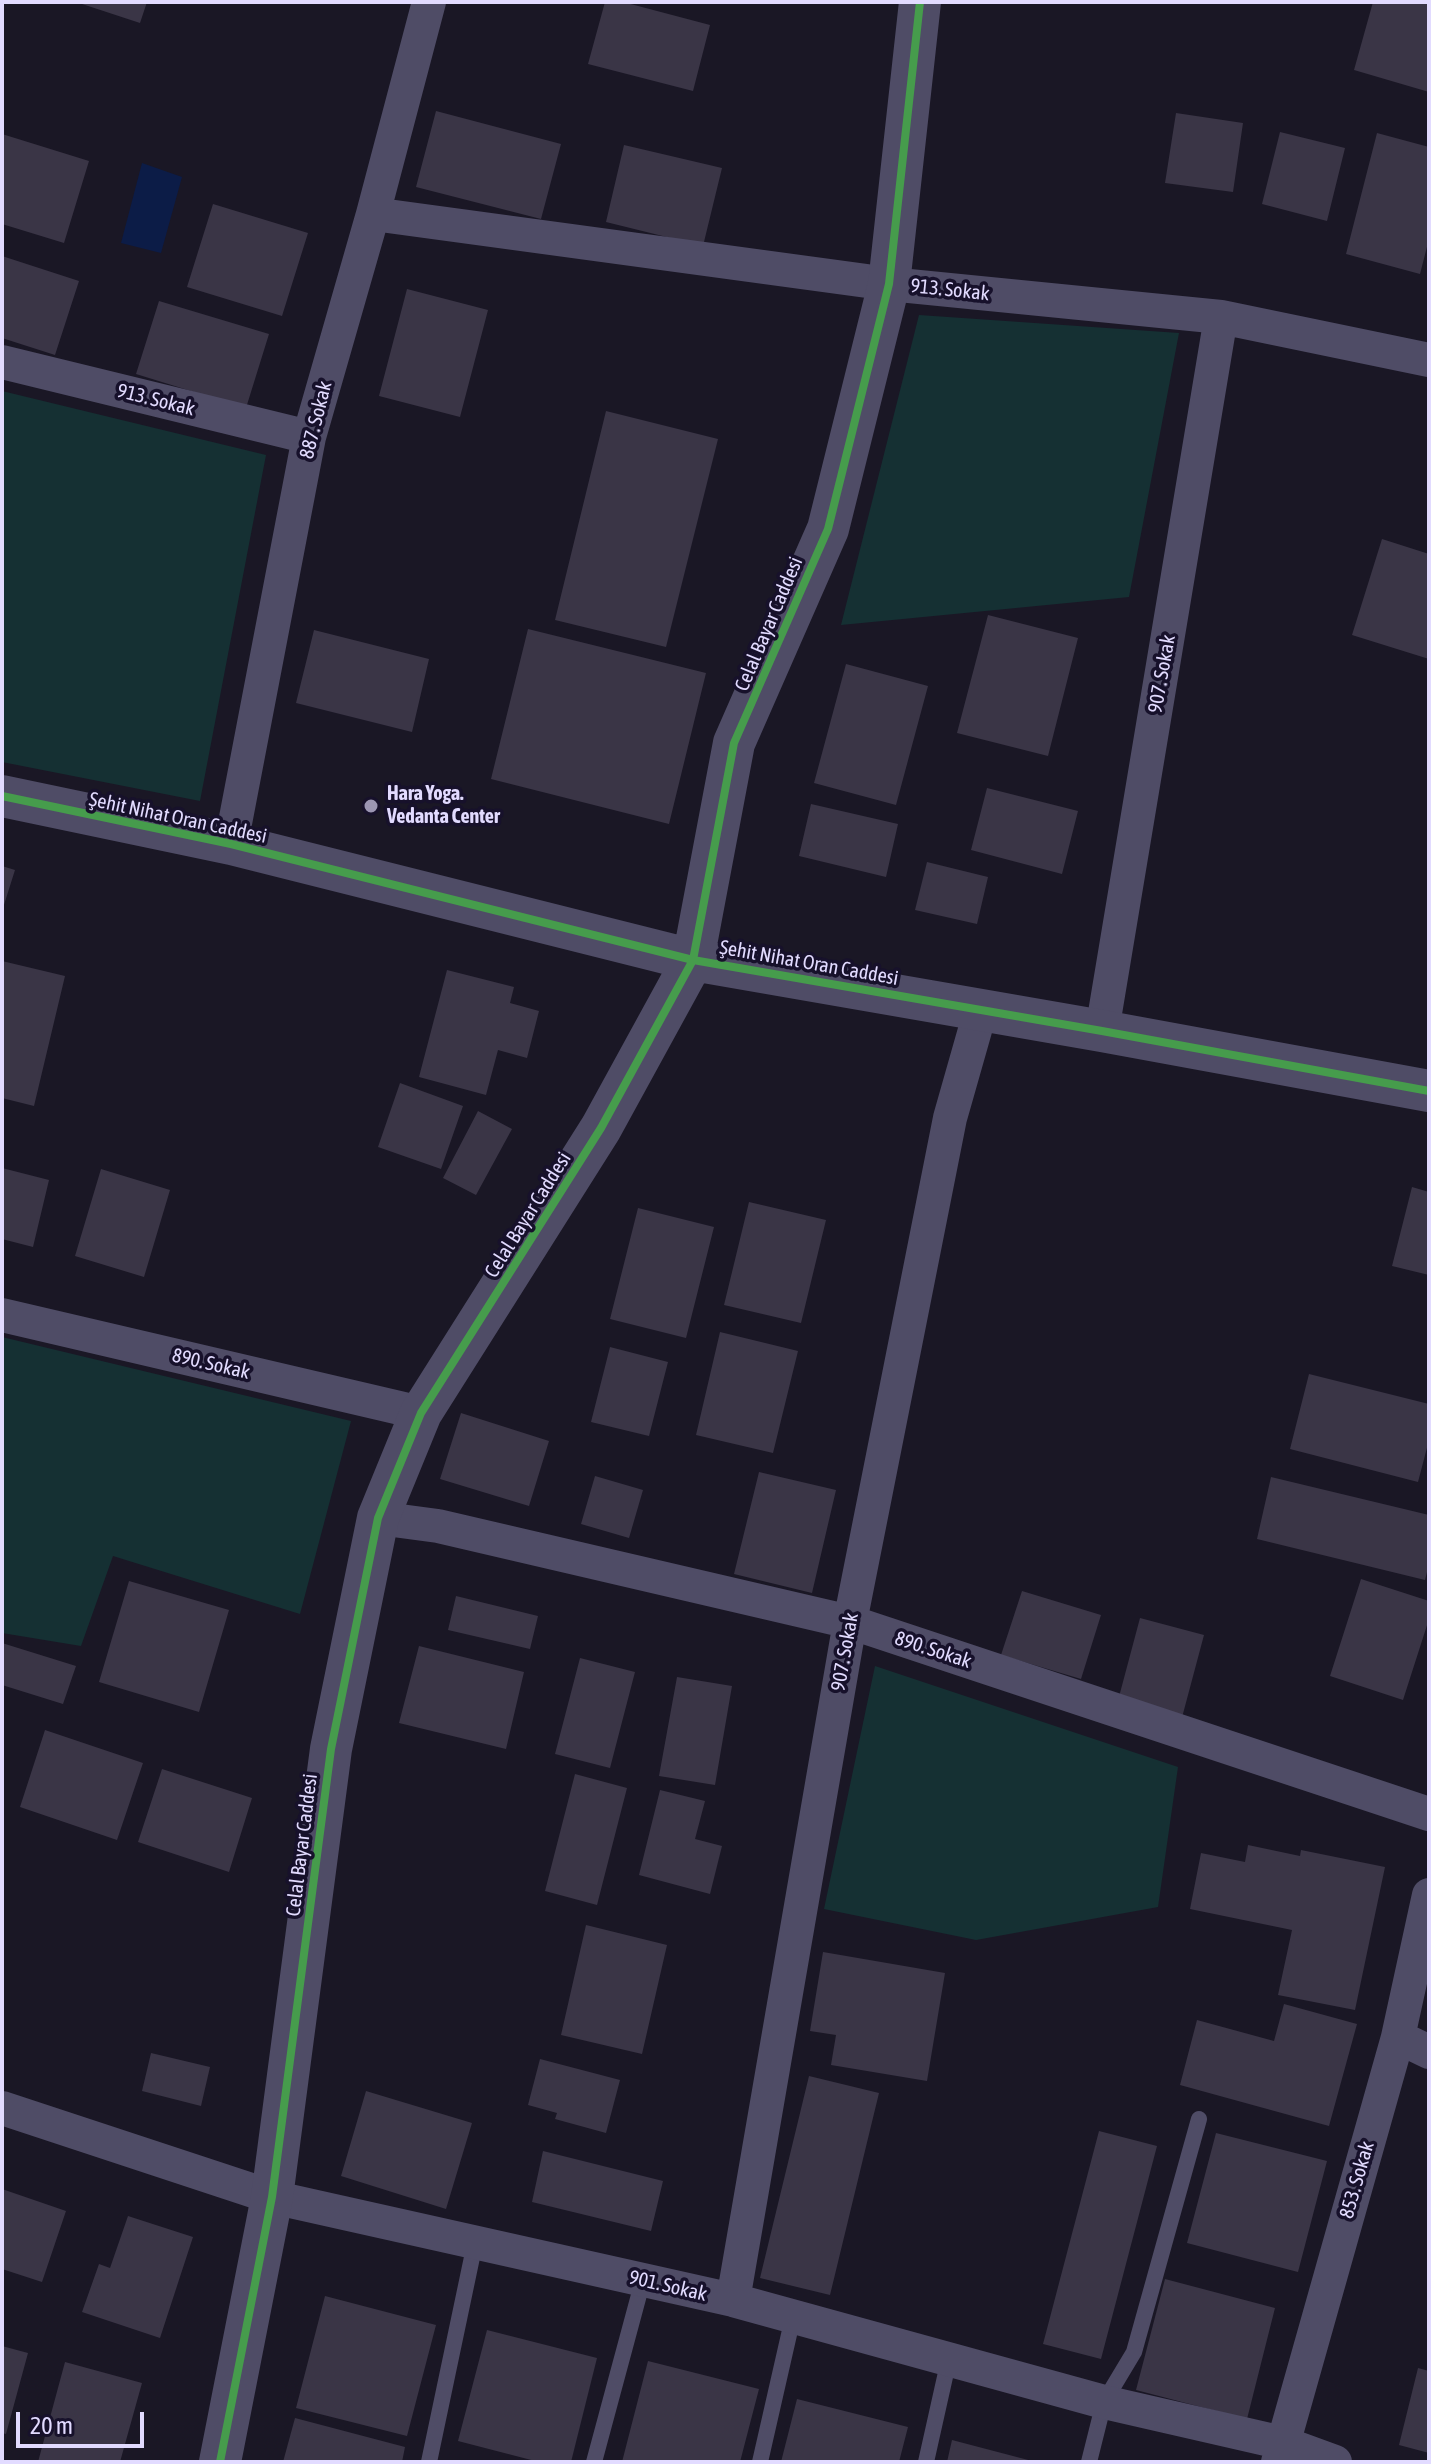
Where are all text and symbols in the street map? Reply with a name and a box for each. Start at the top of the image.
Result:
street label: 913. Sokak [909,274,991,306]
street label: 913. Sokak [115,379,197,421]
street label: 887. Sokak [295,379,337,461]
street label: Celal Bayar Caddesi [730,553,808,695]
street label: 907. Sokak [1143,633,1181,715]
place label: Hara Yoga. Vedanta Center [387,782,500,829]
street label: Şehit Nihat Oran Caddesi [87,787,269,849]
marker: Hara Yoga. Vedanta Center [362,797,380,815]
street label: Şehit Nihat Oran Caddesi [718,935,900,991]
street label: Celal Bayar Caddesi [480,1148,576,1282]
street label: 890. Sokak [170,1343,252,1385]
street label: 907. Sokak [826,1611,864,1693]
street label: 890. Sokak [892,1626,974,1674]
street label: Celal Bayar Caddesi [281,1772,323,1918]
street label: 853. Sokak [1335,2139,1379,2221]
street label: 901. Sokak [627,2265,709,2307]
scale bar [20,2396,148,2446]
text: 20 m [30,2412,73,2439]

